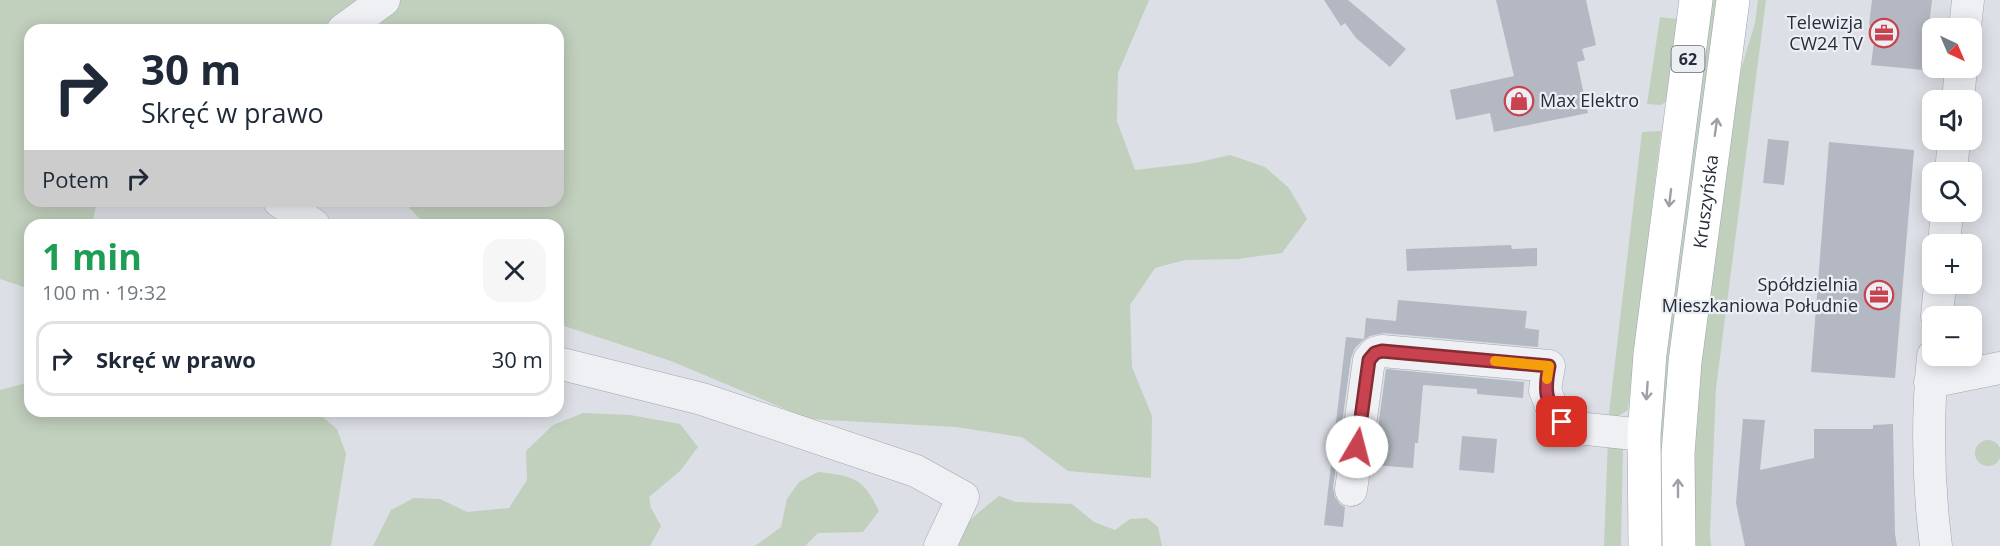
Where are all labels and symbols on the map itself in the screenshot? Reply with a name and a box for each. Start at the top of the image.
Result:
place label: Telewizja CW24 TV [1787,10,1863,55]
office icon: Telewizja CW24 TV [1868,17,1900,49]
north arrow [1922,18,1982,78]
road number: 62 [1672,46,1704,72]
shop icon: Max Elektro [1503,85,1535,117]
place label: Max Elektro [1540,88,1639,112]
one-way arrow [1710,117,1721,137]
street label: Kruszyńska [1687,153,1723,250]
one-way arrow [1665,187,1676,207]
place label: Spółdzielnia Mieszkaniowa Południe [1662,272,1858,317]
office icon: Spółdzielnia Mieszkaniowa Południe [1863,279,1895,311]
one-way arrow [1641,381,1652,401]
pin [1536,396,1587,447]
position arrow [1325,415,1389,479]
one-way arrow [1672,478,1684,498]

